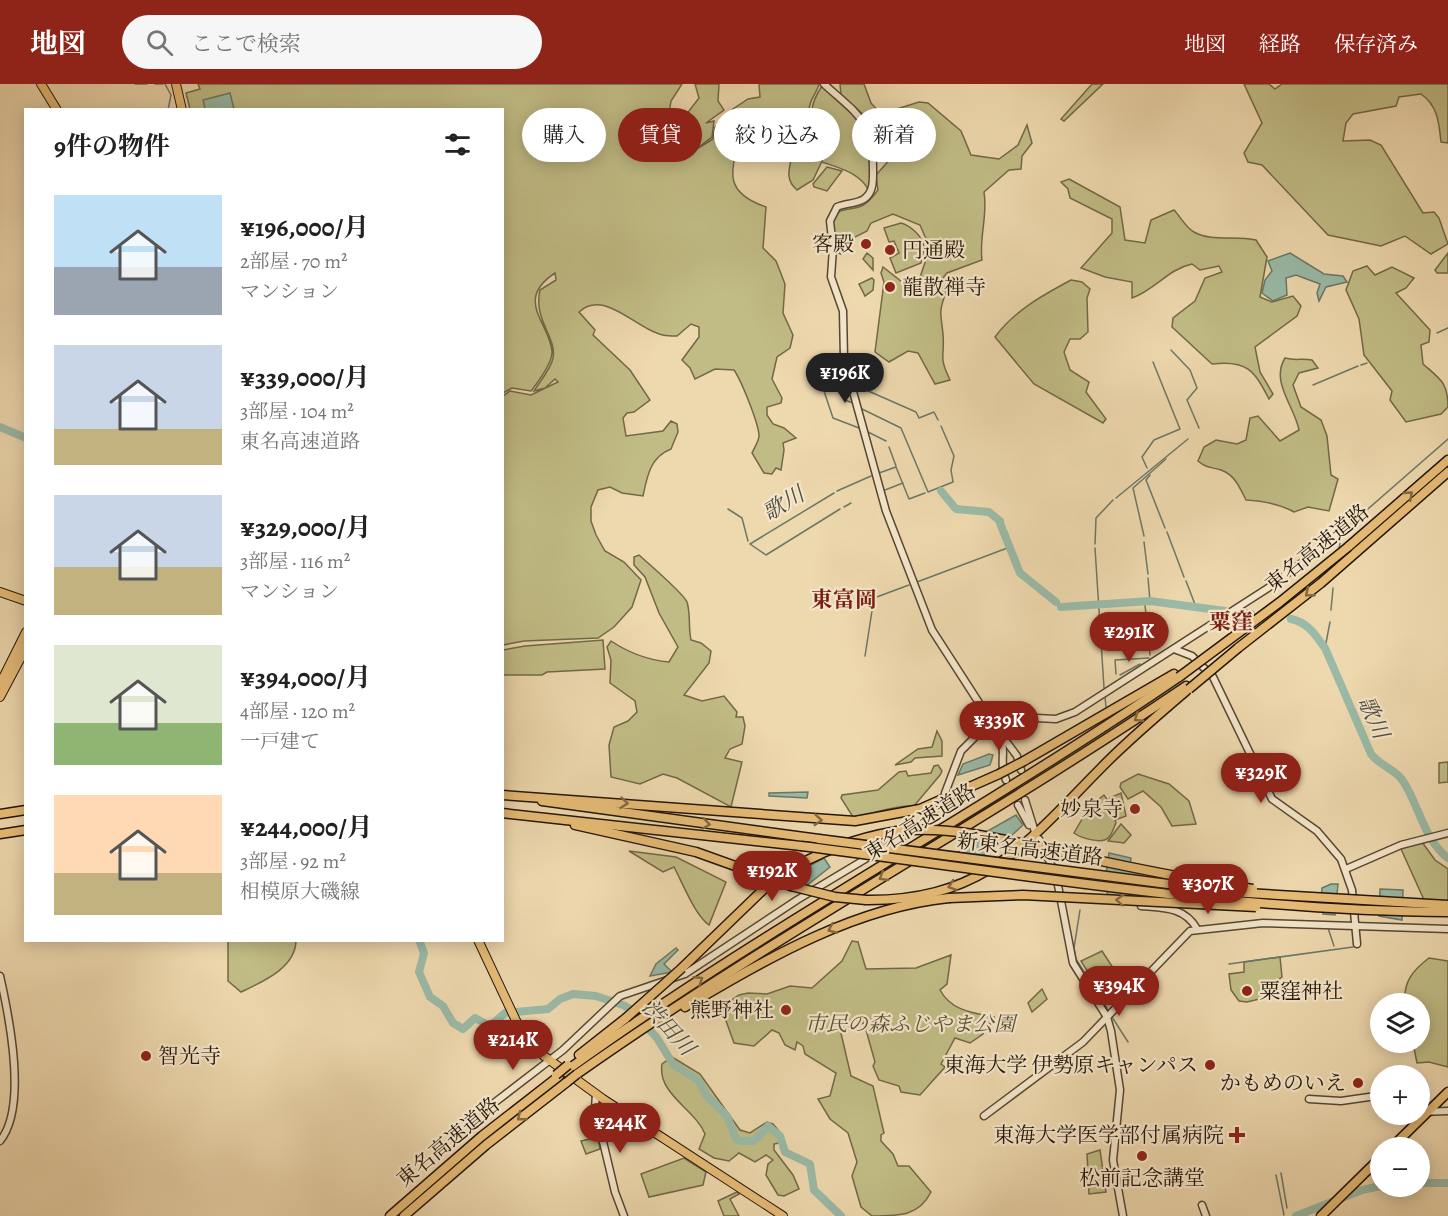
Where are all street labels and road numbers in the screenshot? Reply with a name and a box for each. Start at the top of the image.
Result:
street label: 東名高速道路 [1259,497,1375,599]
street label: 東名高速道路 [859,777,981,867]
street label: 新東名高速道路 [955,826,1105,872]
street label: 東名高速道路 [391,1091,505,1193]

